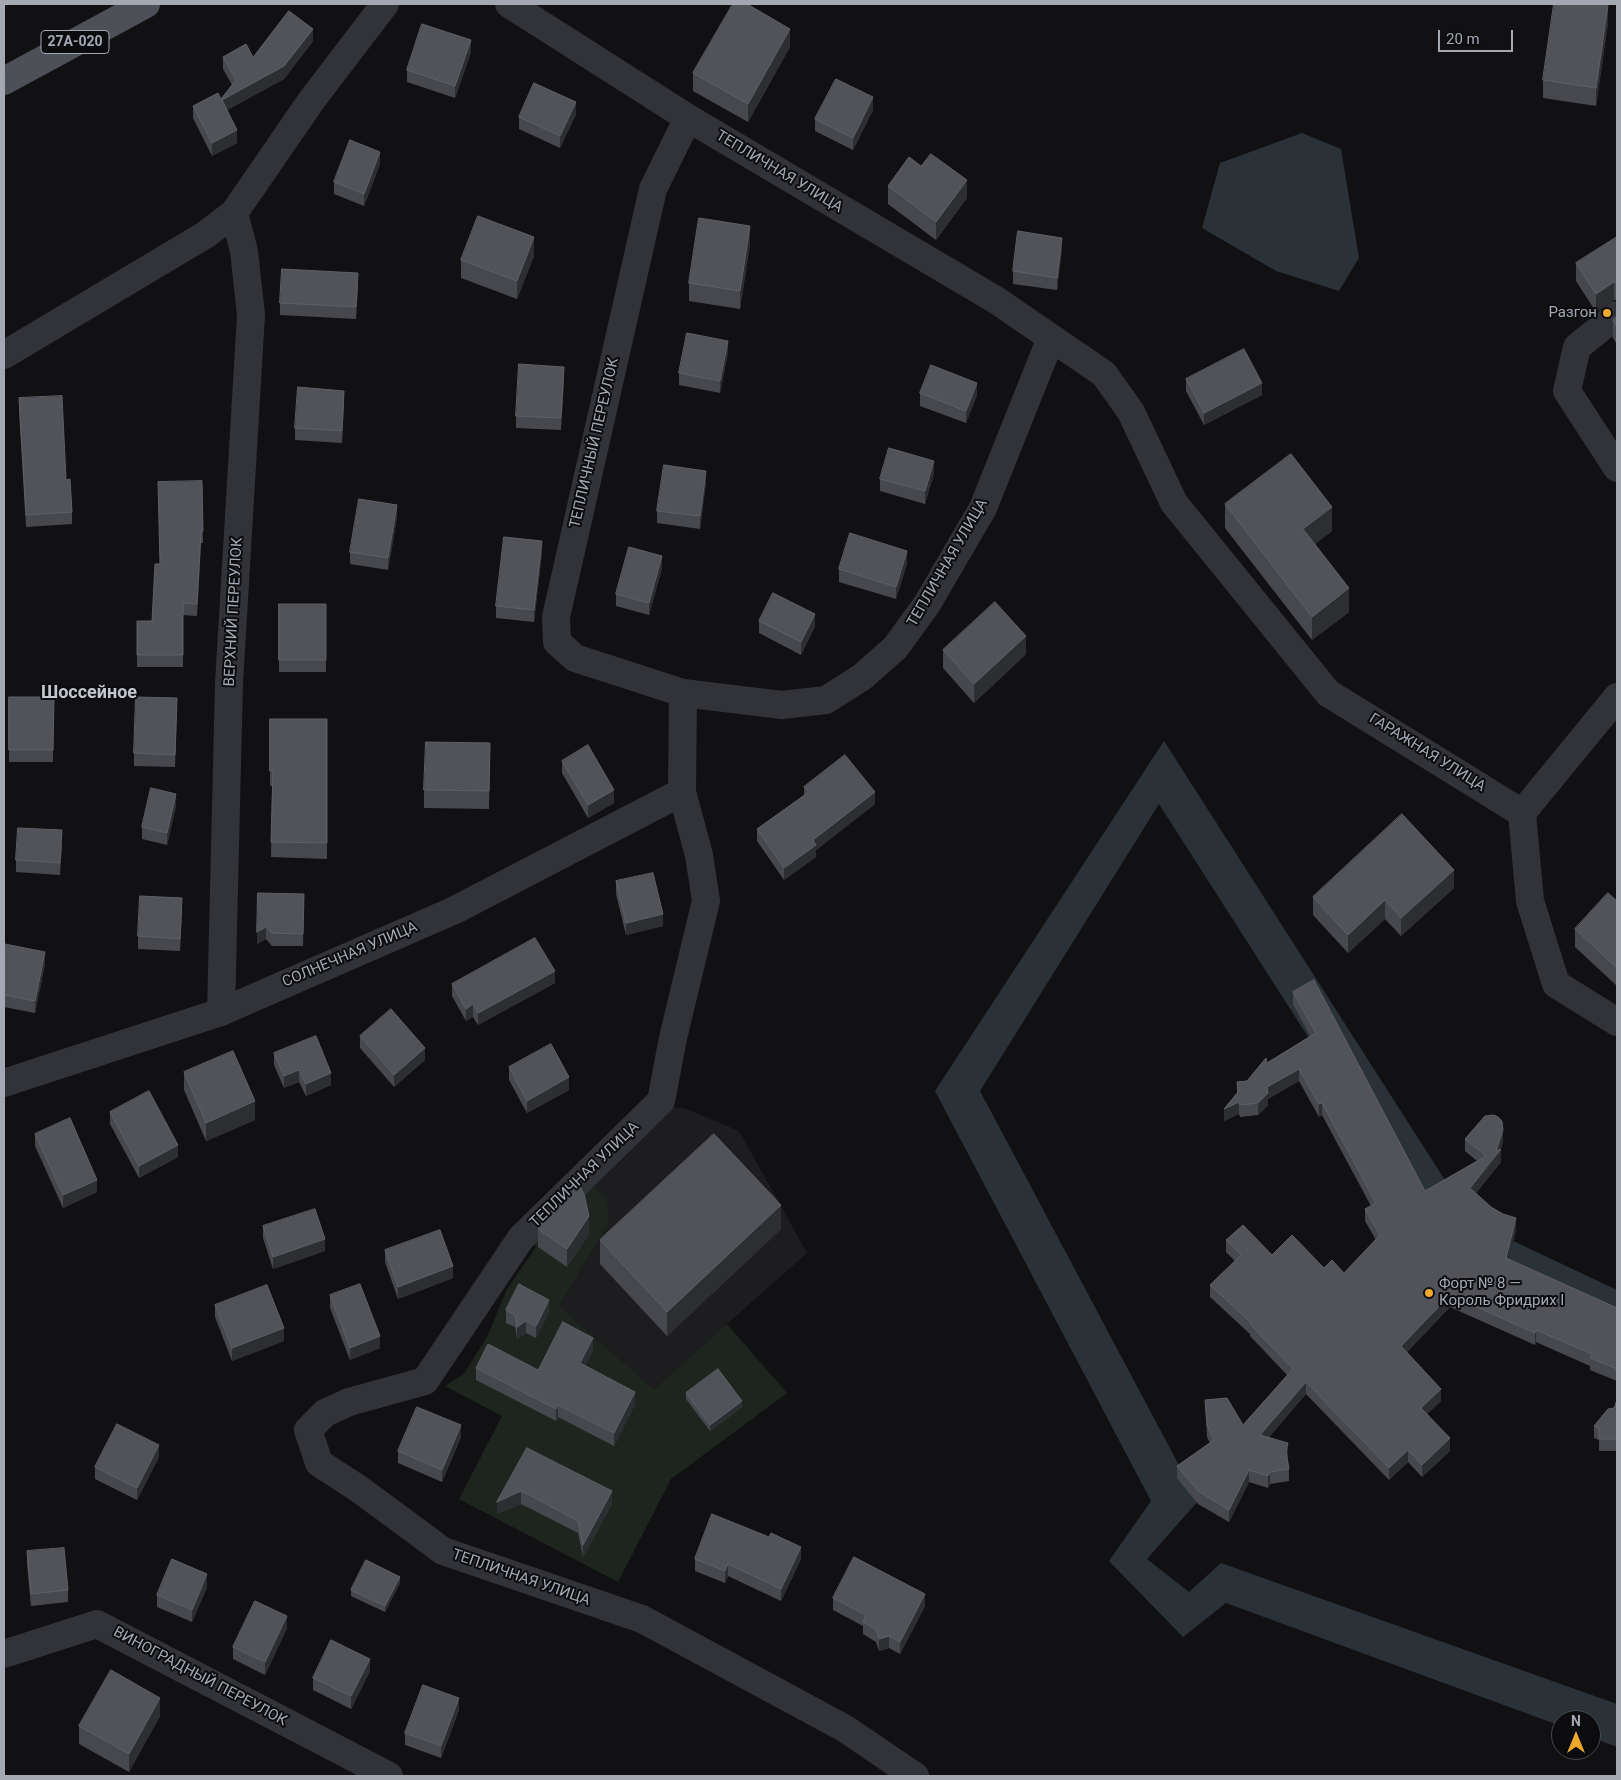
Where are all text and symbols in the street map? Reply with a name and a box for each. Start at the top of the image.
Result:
scale bar [1441,20,1516,52]
text: 20 m [1446,30,1480,48]
road number: 27А-020 [41,31,109,54]
street label: ТЕПЛИЧНАЯ УЛИЦА [712,127,846,217]
place label: Разгон [1548,304,1597,322]
marker: Разгон [1601,307,1613,319]
street label: ТЕПЛИЧНЫЙ ПЕРЕУЛОК [567,356,623,530]
street label: ТЕПЛИЧНАЯ УЛИЦА [904,496,992,630]
street label: ВЕРХНИЙ ПЕРЕУЛОК [221,537,247,687]
district label: Шоссейное [41,682,137,704]
street label: ГАРАЖНАЯ УЛИЦА [1366,710,1488,796]
street label: СОЛНЕЧНАЯ УЛИЦА [280,918,420,992]
street label: ТЕПЛИЧНАЯ УЛИЦА [527,1118,643,1232]
place label: Форт № 8 — Король Фридрих I [1439,1275,1564,1310]
marker: Форт № 8 — Король Фридрих I [1423,1287,1435,1299]
street label: ТЕПЛИЧНАЯ УЛИЦА [450,1546,592,1610]
street label: ВИНОГРАДНЫЙ ПЕРЕУЛОК [110,1624,290,1730]
north arrow [1551,1710,1601,1760]
text: N [1571,1713,1581,1729]

